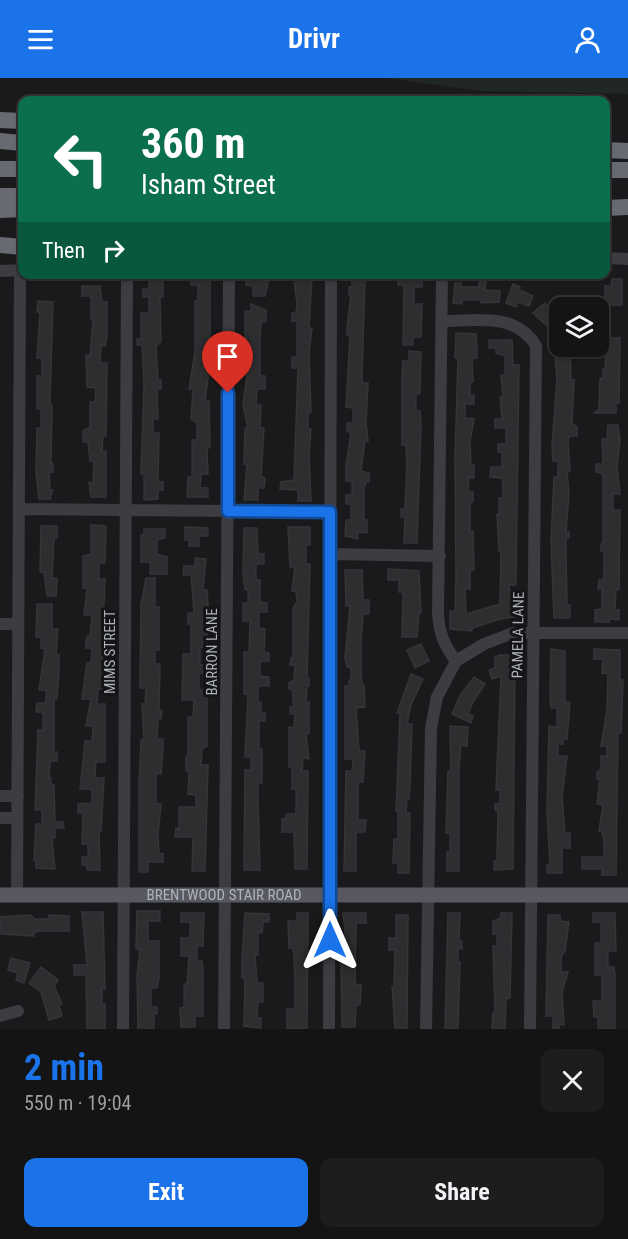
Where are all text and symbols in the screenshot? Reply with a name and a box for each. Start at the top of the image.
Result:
icon: menu [24,23,57,56]
text: Drivr [288,23,340,55]
icon: person [571,23,604,56]
text: 360 m [141,119,246,168]
icon: left [42,120,120,198]
text: Isham Street [141,169,276,201]
icon: right [97,234,130,267]
text: Then [42,238,85,263]
map controls [549,297,609,357]
button: layers [549,297,609,357]
pin [202,331,253,393]
icon: arrive [211,340,244,373]
street label: PAMELA LANE [508,591,528,679]
street label: BARRON LANE [203,608,221,696]
street label: MIMS STREET [101,610,119,694]
street label: BRENTWOOD STAIR ROAD [146,886,302,904]
position arrow [298,908,362,972]
text: 2 min [24,1047,104,1089]
button: close [541,1049,604,1112]
text: 550 m · 19:04 [24,1091,131,1115]
button: Exit [24,1158,308,1227]
button: Share [320,1158,604,1227]

